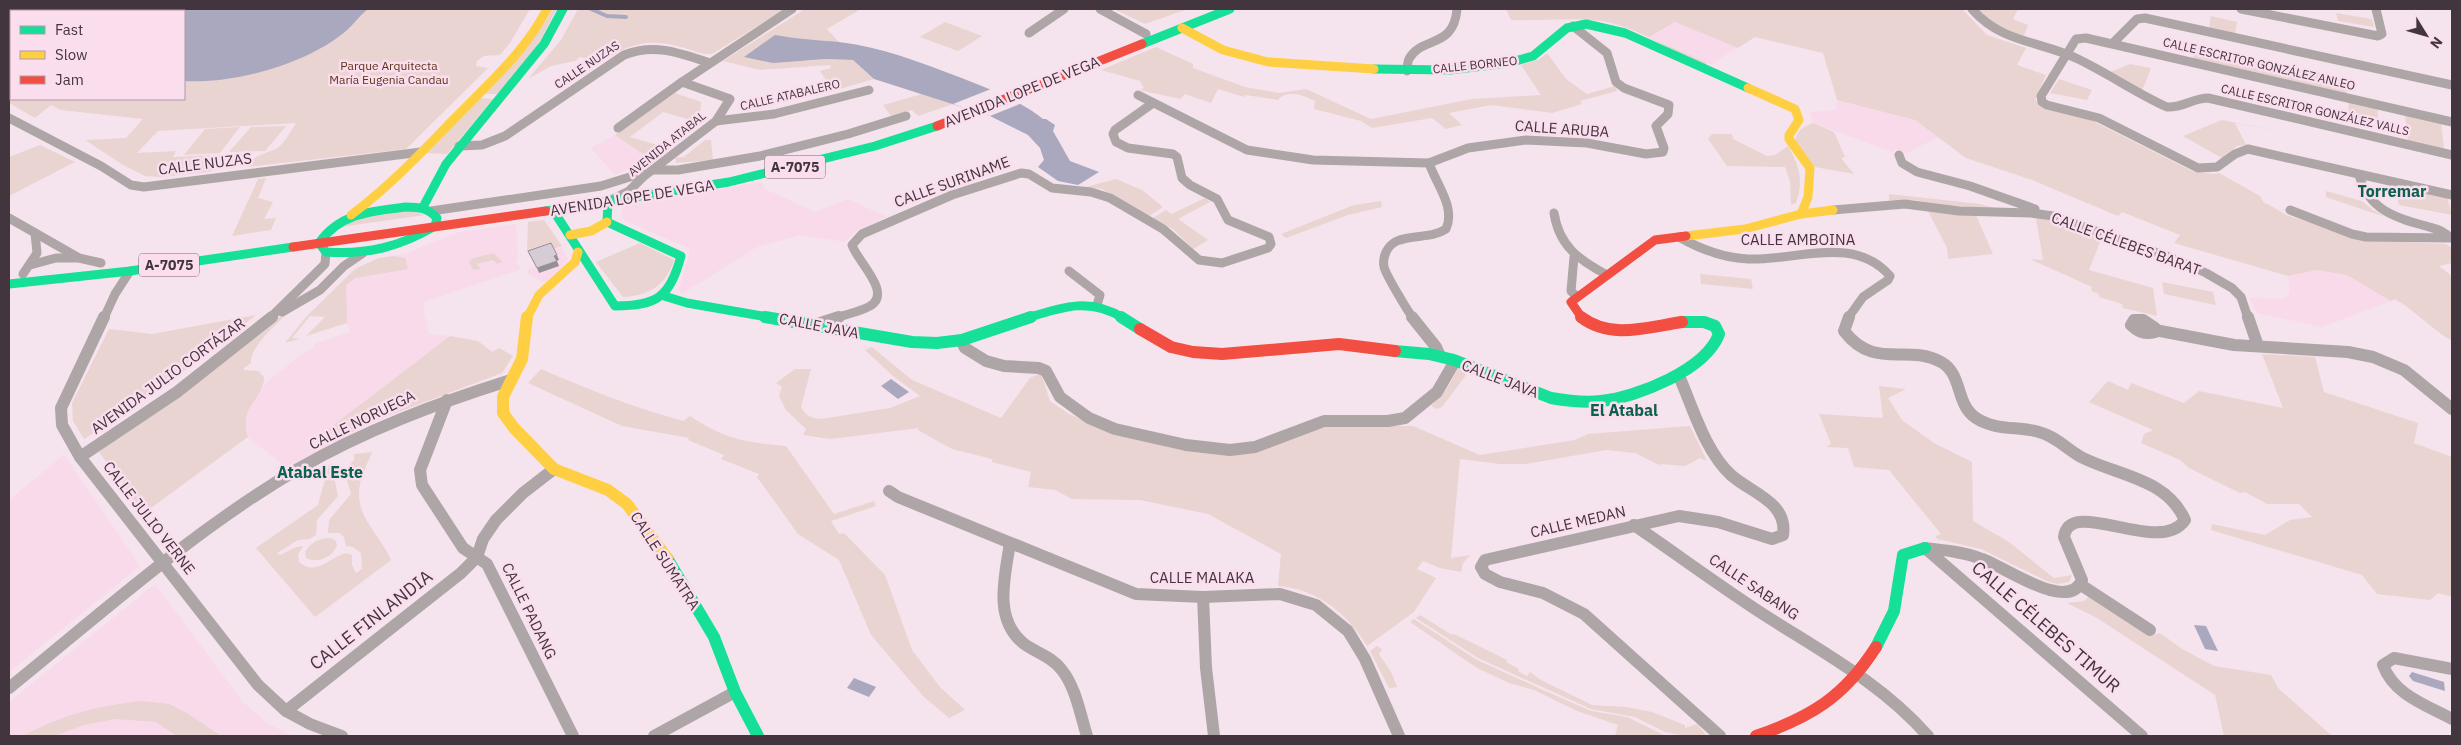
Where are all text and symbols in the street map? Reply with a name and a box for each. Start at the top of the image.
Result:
legend [10,10,185,100]
north arrow [2401,10,2451,60]
text: Fast [55,20,83,39]
text: N [2426,33,2447,52]
street label: CALLE ESCRITOR GONZÁLEZ ANLEO [2161,34,2357,93]
street label: CALLE NUZAS [551,37,622,92]
text: Slow [55,45,88,64]
street label: AVENIDA LOPE DE VEGA [941,52,1103,131]
street label: CALLE BORNEO [1432,53,1518,76]
park label: Parque Arquitecta María Eugenia Candau [329,58,449,87]
text: Jam [55,70,84,89]
street label: CALLE ATABALERO [738,76,841,113]
street label: CALLE ESCRITOR GONZÁLEZ VALLS [2220,81,2411,139]
street label: AVENIDA ATABAL [625,108,708,179]
street label: CALLE ARUBA [1514,116,1610,141]
street label: CALLE NUZAS [157,148,253,179]
street label: CALLE SURINAME [891,152,1012,211]
road number: A-7075 [765,156,825,178]
street label: AVENIDA LOPE DE VEGA [549,175,716,220]
district label: Torremar [2357,181,2427,201]
street label: CALLE CÉLEBES BARAT [2049,208,2204,280]
street label: CALLE AMBOINA [1741,230,1856,249]
road number: A-7075 [139,254,199,276]
street label: CALLE JAVA [778,308,861,343]
street label: AVENIDA JULIO CORTÁZAR [87,313,249,438]
street label: CALLE JAVA [1459,355,1542,402]
street label: CALLE NORUEGA [306,385,418,453]
district label: El Atabal [1590,400,1658,420]
street label: CALLE JULIO VERNE [99,457,200,578]
district label: Atabal Este [277,462,363,482]
street label: CALLE MEDAN [1528,501,1627,542]
street label: CALLE SUMATRA [626,508,705,614]
street label: CALLE SABANG [1705,549,1803,624]
street label: CALLE CÉLEBES TIMUR [1967,556,2125,697]
street label: CALLE PADANG [498,560,561,662]
street label: CALLE FINLANDIA [305,564,437,675]
street label: CALLE MALAKA [1150,568,1255,587]

